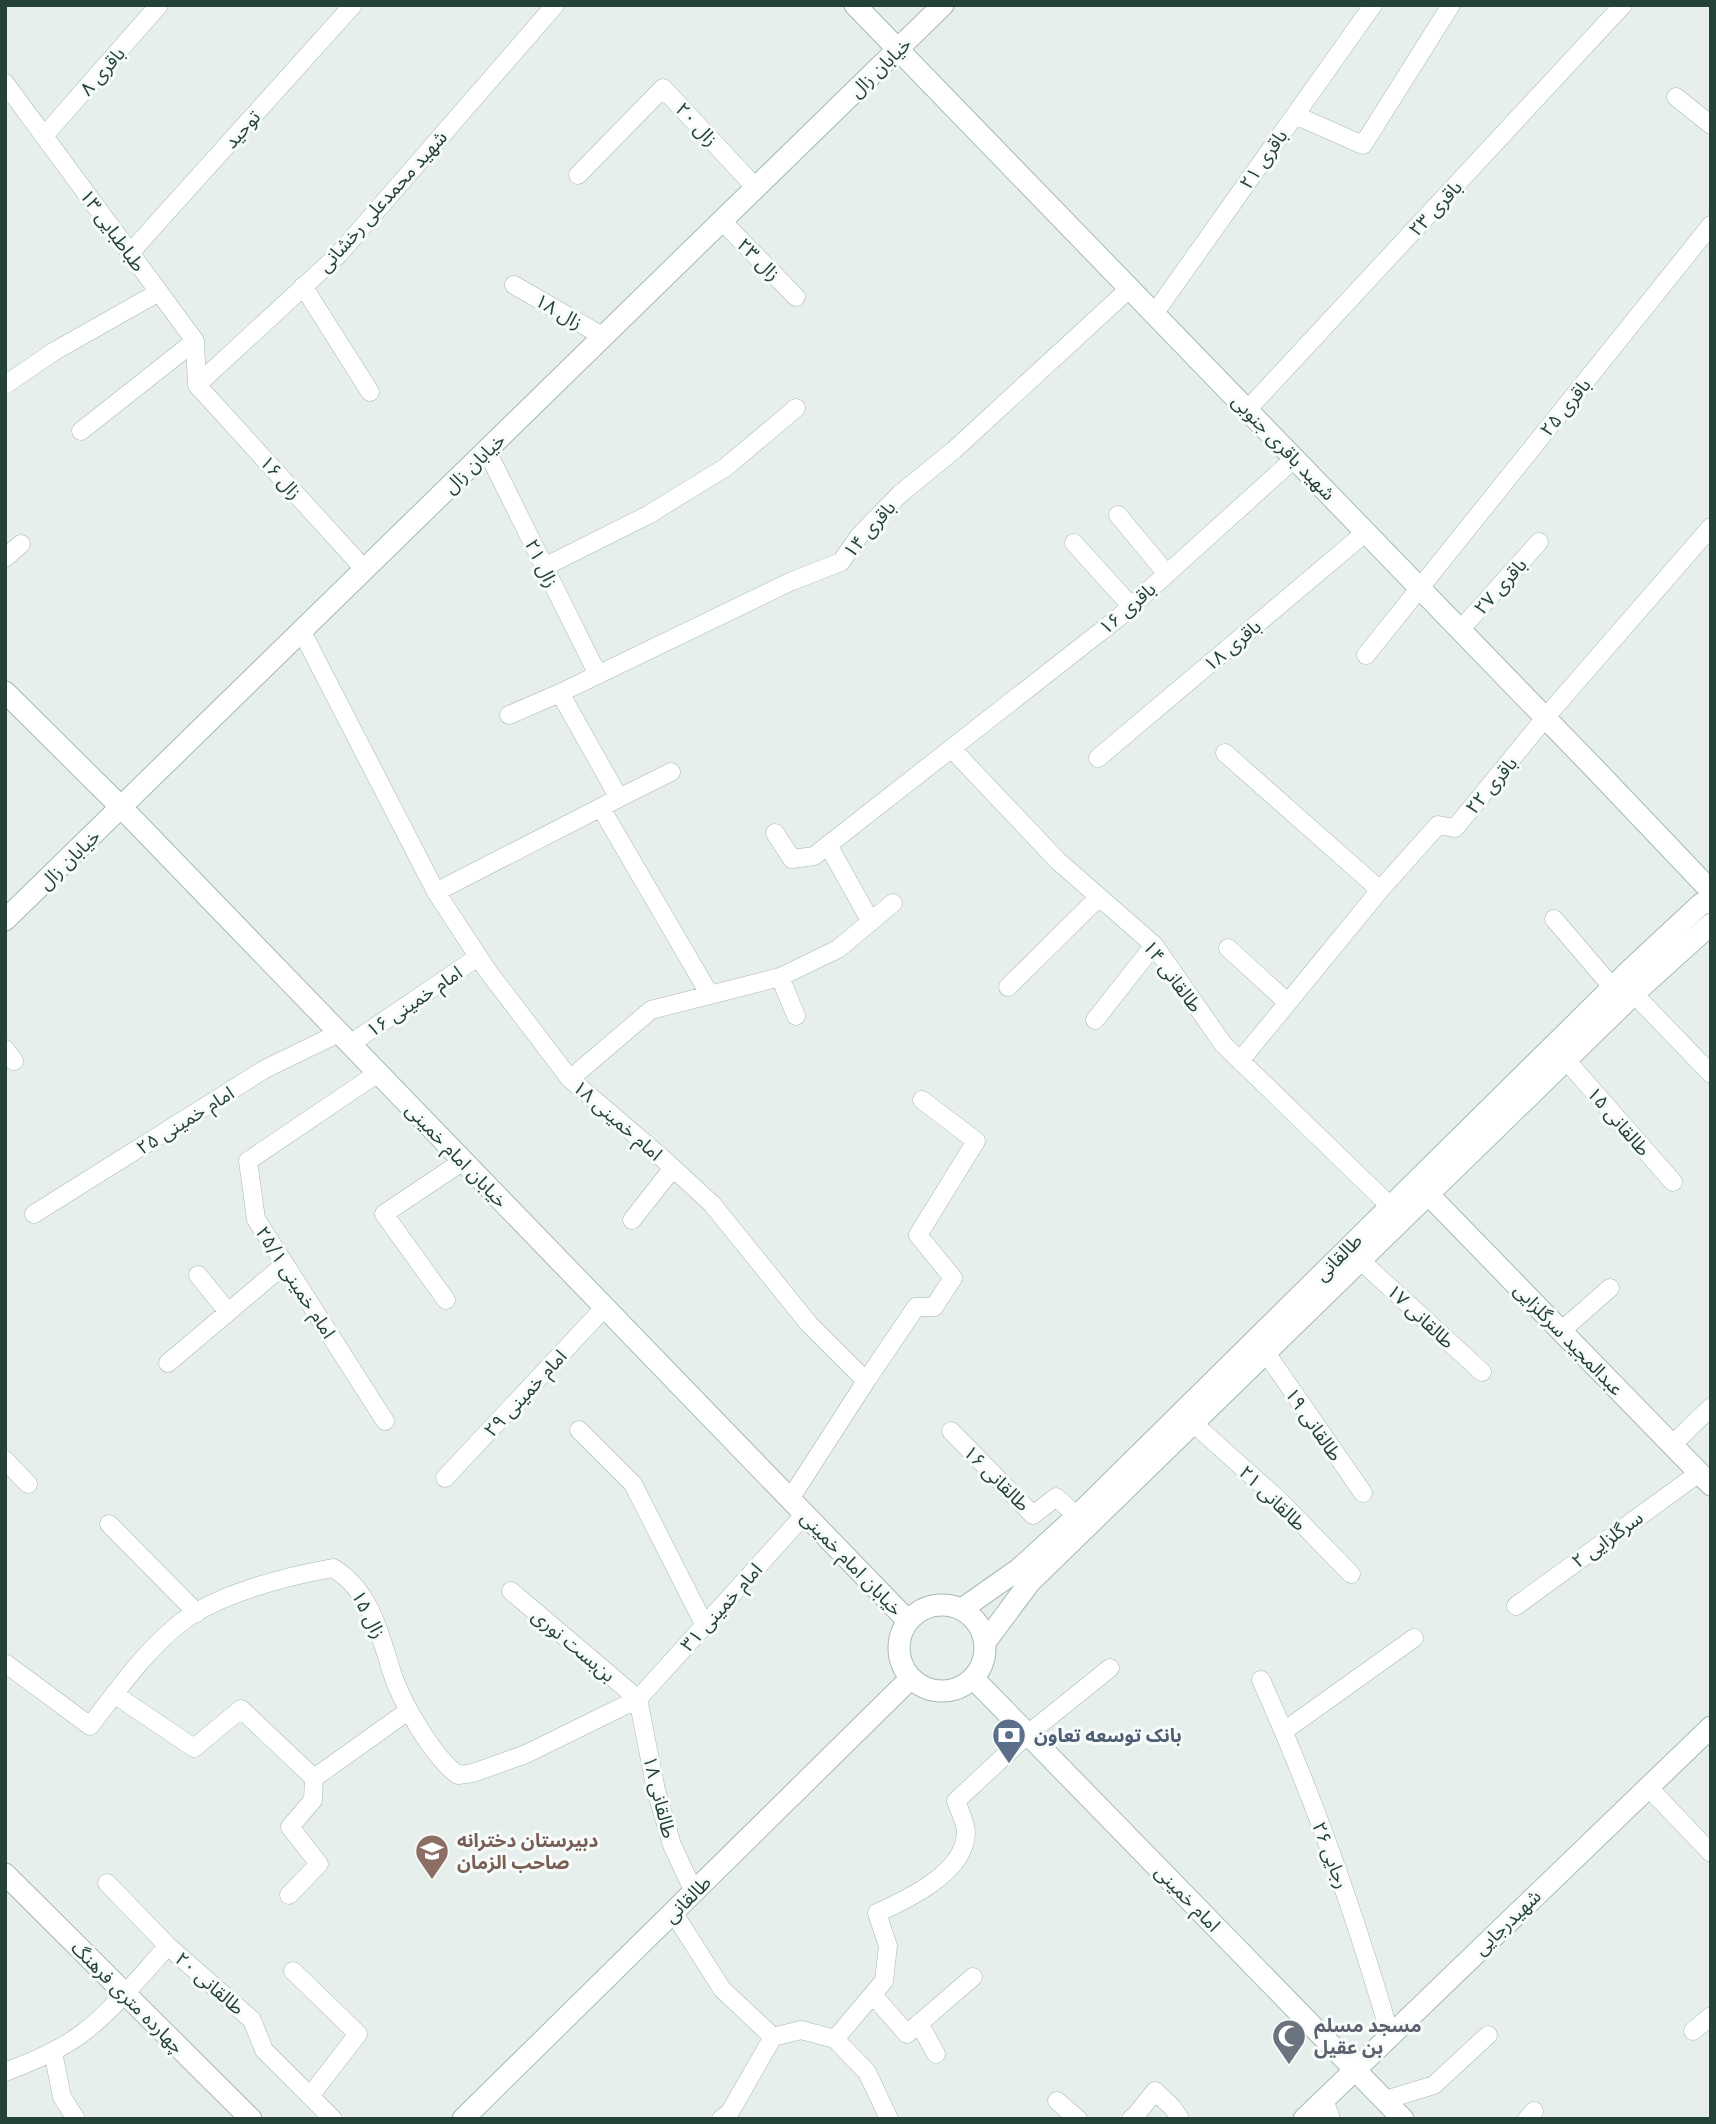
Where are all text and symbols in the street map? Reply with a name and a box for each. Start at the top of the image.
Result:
street label: خیابان زال [844,32,917,103]
street label: باقری ۸ [74,42,131,101]
street label: زال ۲۰ [670,97,723,152]
street label: توحید [219,105,266,154]
street label: باقری ۲۱ [1234,124,1293,194]
street label: شهید محمدعلی رخشانی [312,125,453,277]
street label: باقری ۲۳ [1403,175,1468,242]
street label: طباطبایی ۱۳ [74,184,151,277]
street label: زال ۲۳ [732,232,786,286]
street label: زال ۱۸ [530,288,587,335]
street label: باقری ۲۵ [1534,373,1596,442]
street label: شهید باقری جنوبی [1226,389,1341,506]
street label: خیابان زال [438,428,511,499]
street label: زال ۱۶ [254,450,307,505]
street label: باقری ۱۴ [838,496,901,563]
street label: زال ۲۱ [519,535,564,592]
street label: باقری ۲۷ [1468,553,1532,620]
street label: باقری ۱۶ [1094,577,1161,640]
street label: باقری ۱۸ [1198,614,1266,677]
street label: باقری ۲۲ [1460,751,1523,819]
street label: خیابان زال [33,824,106,895]
street label: طالقانی ۱۴ [1137,935,1208,1018]
street label: امام خمینی ۱۶ [361,960,468,1044]
street label: امام خمینی ۱۸ [566,1075,668,1168]
street label: امام خمینی ۲۵ [132,1080,240,1162]
street label: طالقانی ۱۵ [1582,1081,1656,1161]
street label: خیابان امام خمینی [399,1098,513,1215]
street label: امام خمینی ۲۵/۱ [248,1221,341,1344]
street label: طالقانی [1309,1228,1368,1286]
street label: عبدالمجید سرگلزایی [1508,1278,1629,1401]
street label: طالقانی ۱۷ [1381,1279,1460,1354]
street label: امام خمینی ۲۹ [478,1344,574,1444]
street label: طالقانی ۱۹ [1279,1383,1348,1466]
street label: طالقانی ۱۶ [958,1440,1035,1517]
street label: طالقانی ۲۱ [1234,1460,1312,1537]
street label: سرگلزایی ۲ [1567,1505,1648,1574]
street label: خیابان امام خمینی [794,1506,908,1623]
street label: امام خمینی ۳۱ [675,1558,769,1658]
street label: زال ۱۵ [346,1586,391,1643]
street label: بن‌بست نوری [527,1603,621,1688]
bank icon: بانک توسعه تعاون [990,1716,1028,1765]
place label: بانک توسعه تعاون [1034,1723,1182,1748]
street label: طالقانی ۱۸ [637,1753,682,1841]
street label: رجایی ۲۶ [1306,1818,1355,1892]
place label: دبیرستان دخترانه صاحب الزمان [457,1828,599,1875]
school or university icon: دبیرستان دخترانه صاحب الزمان [413,1832,451,1881]
street label: امام خمینی [1148,1859,1226,1939]
street label: طالقانی [658,1870,717,1928]
street label: شهیدرجایی [1468,1884,1546,1961]
street label: چهارده متری فرهنگ [66,1936,189,2059]
street label: طالقانی ۲۰ [170,1946,250,2021]
place label: مسجد مسلم بن عقیل [1314,2013,1422,2060]
mosque icon: مسجد مسلم بن عقیل [1270,2017,1308,2066]

